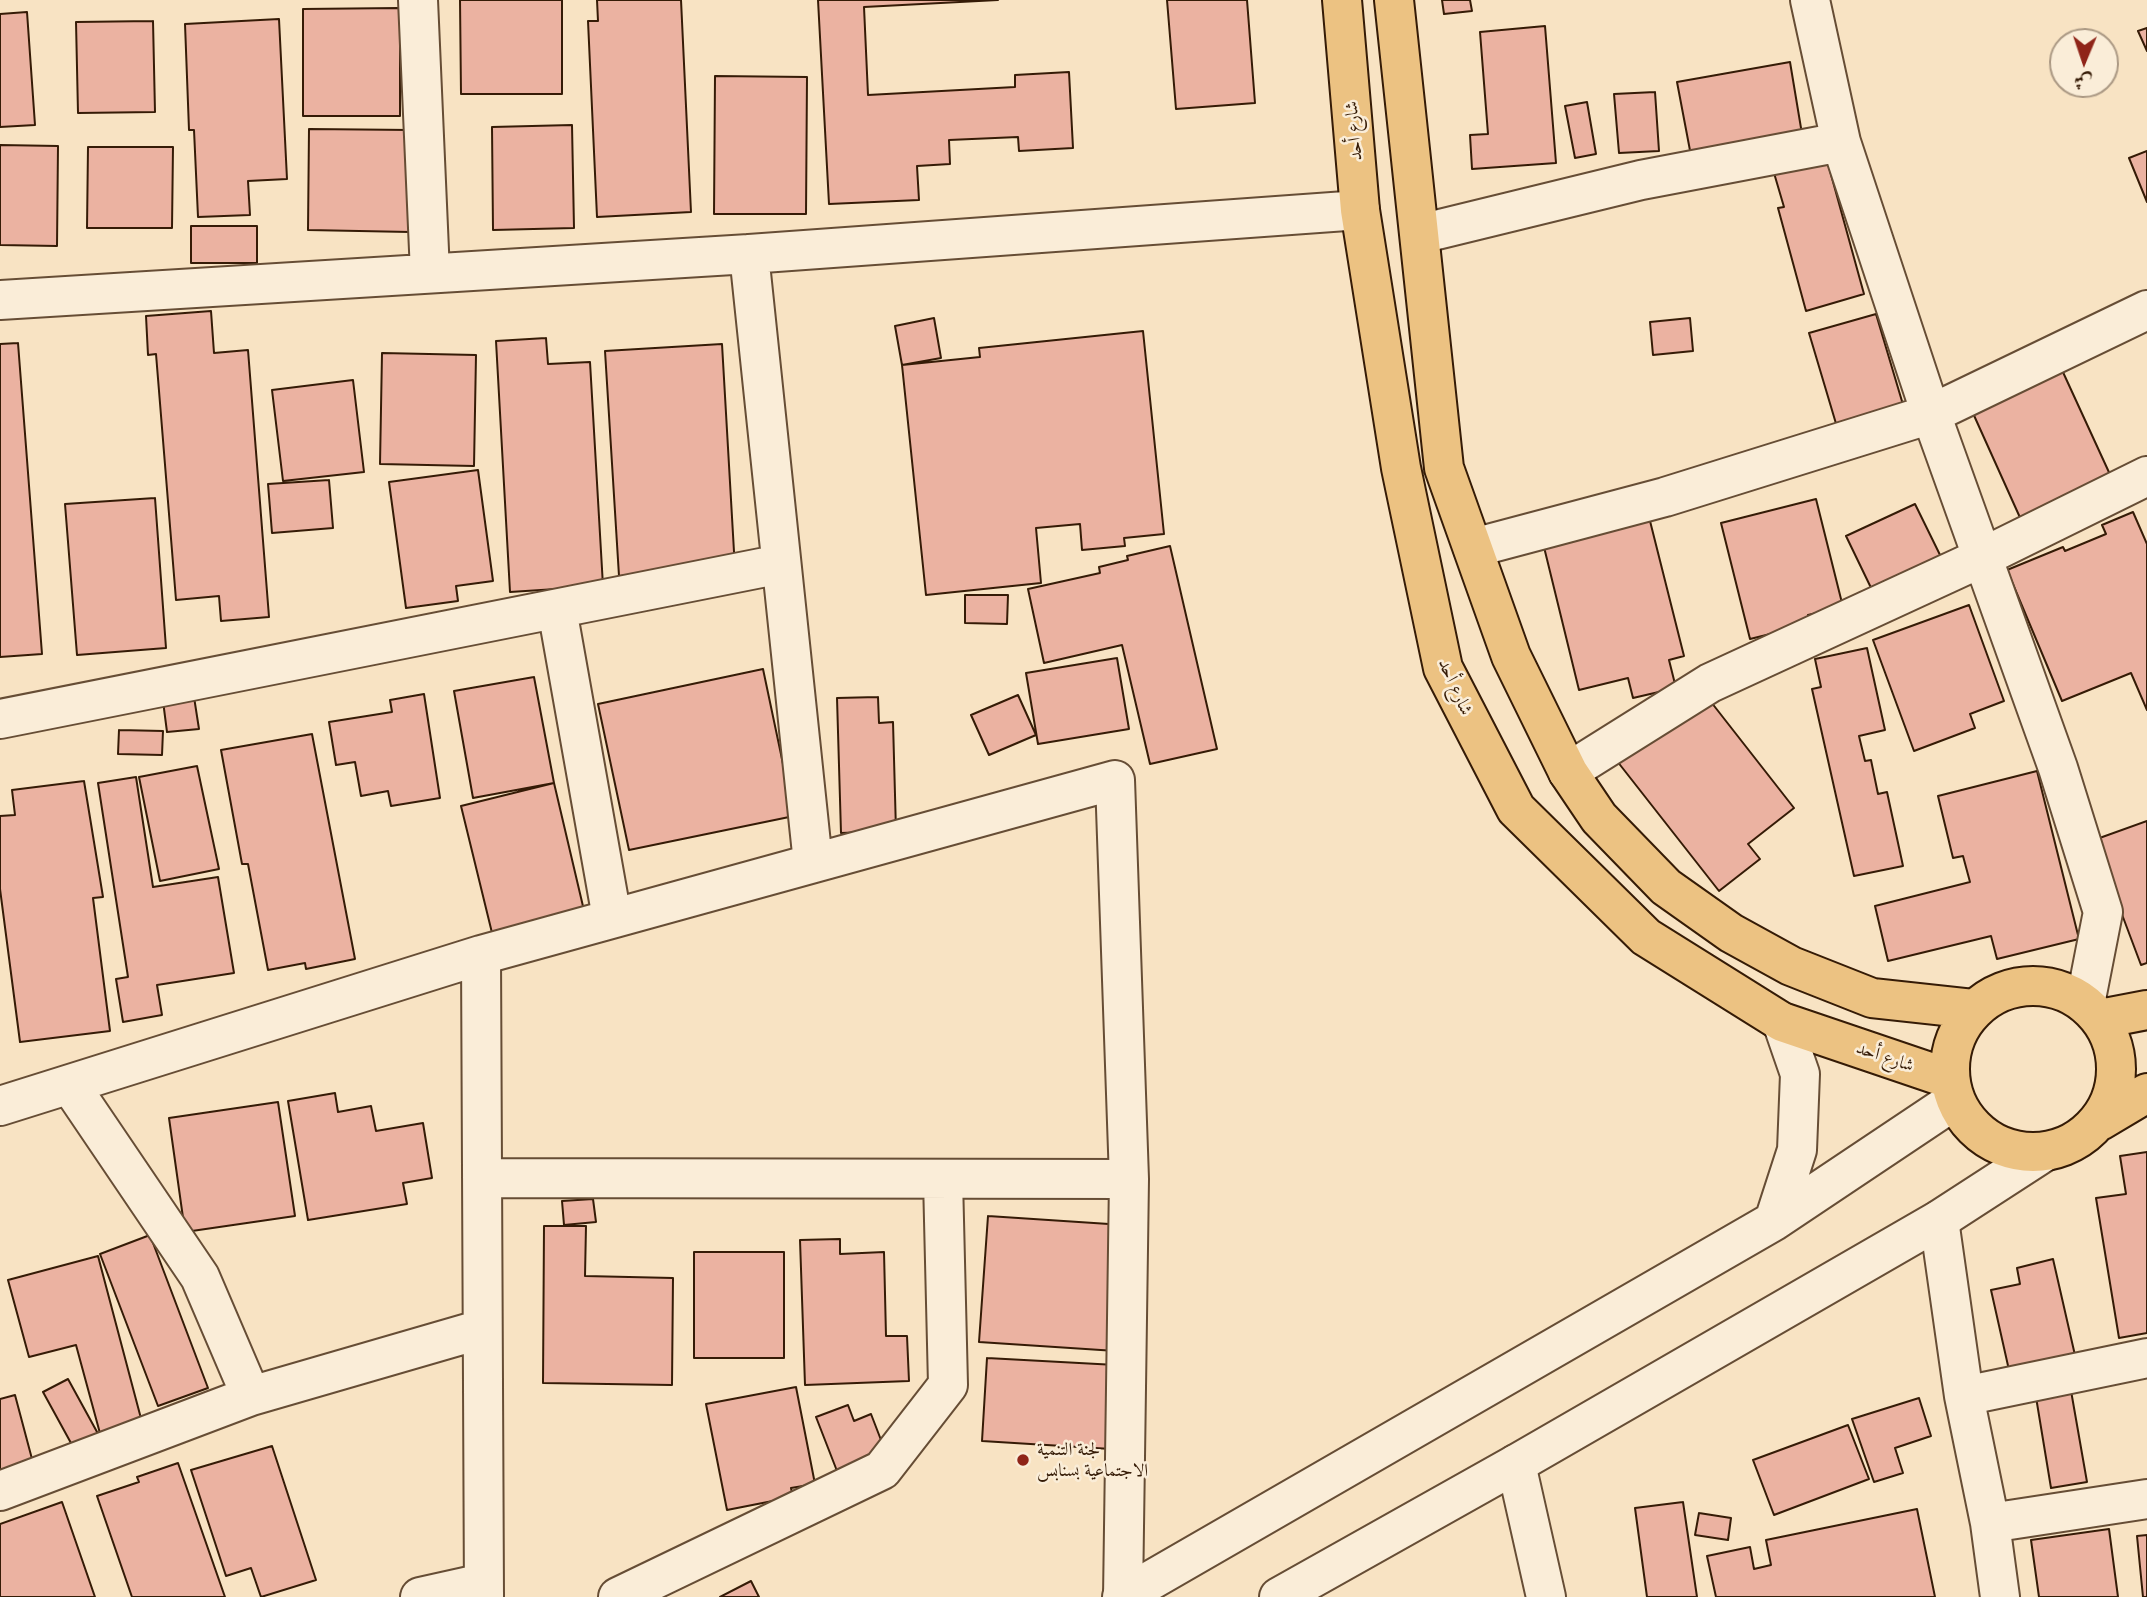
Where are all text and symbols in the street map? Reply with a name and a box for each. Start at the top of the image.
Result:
north arrow [2049,28,2119,98]
text: ش [2074,71,2093,94]
street label: شارع أحد [1341,100,1367,162]
street label: شارع أحد [1433,655,1477,719]
street label: شارع أحد [1853,1037,1917,1077]
place label: لجنة التنمية الاجتماعية بسنابس [1037,1439,1148,1482]
marker: لجنة التنمية الاجتماعية بسنابس [1015,1452,1031,1468]

